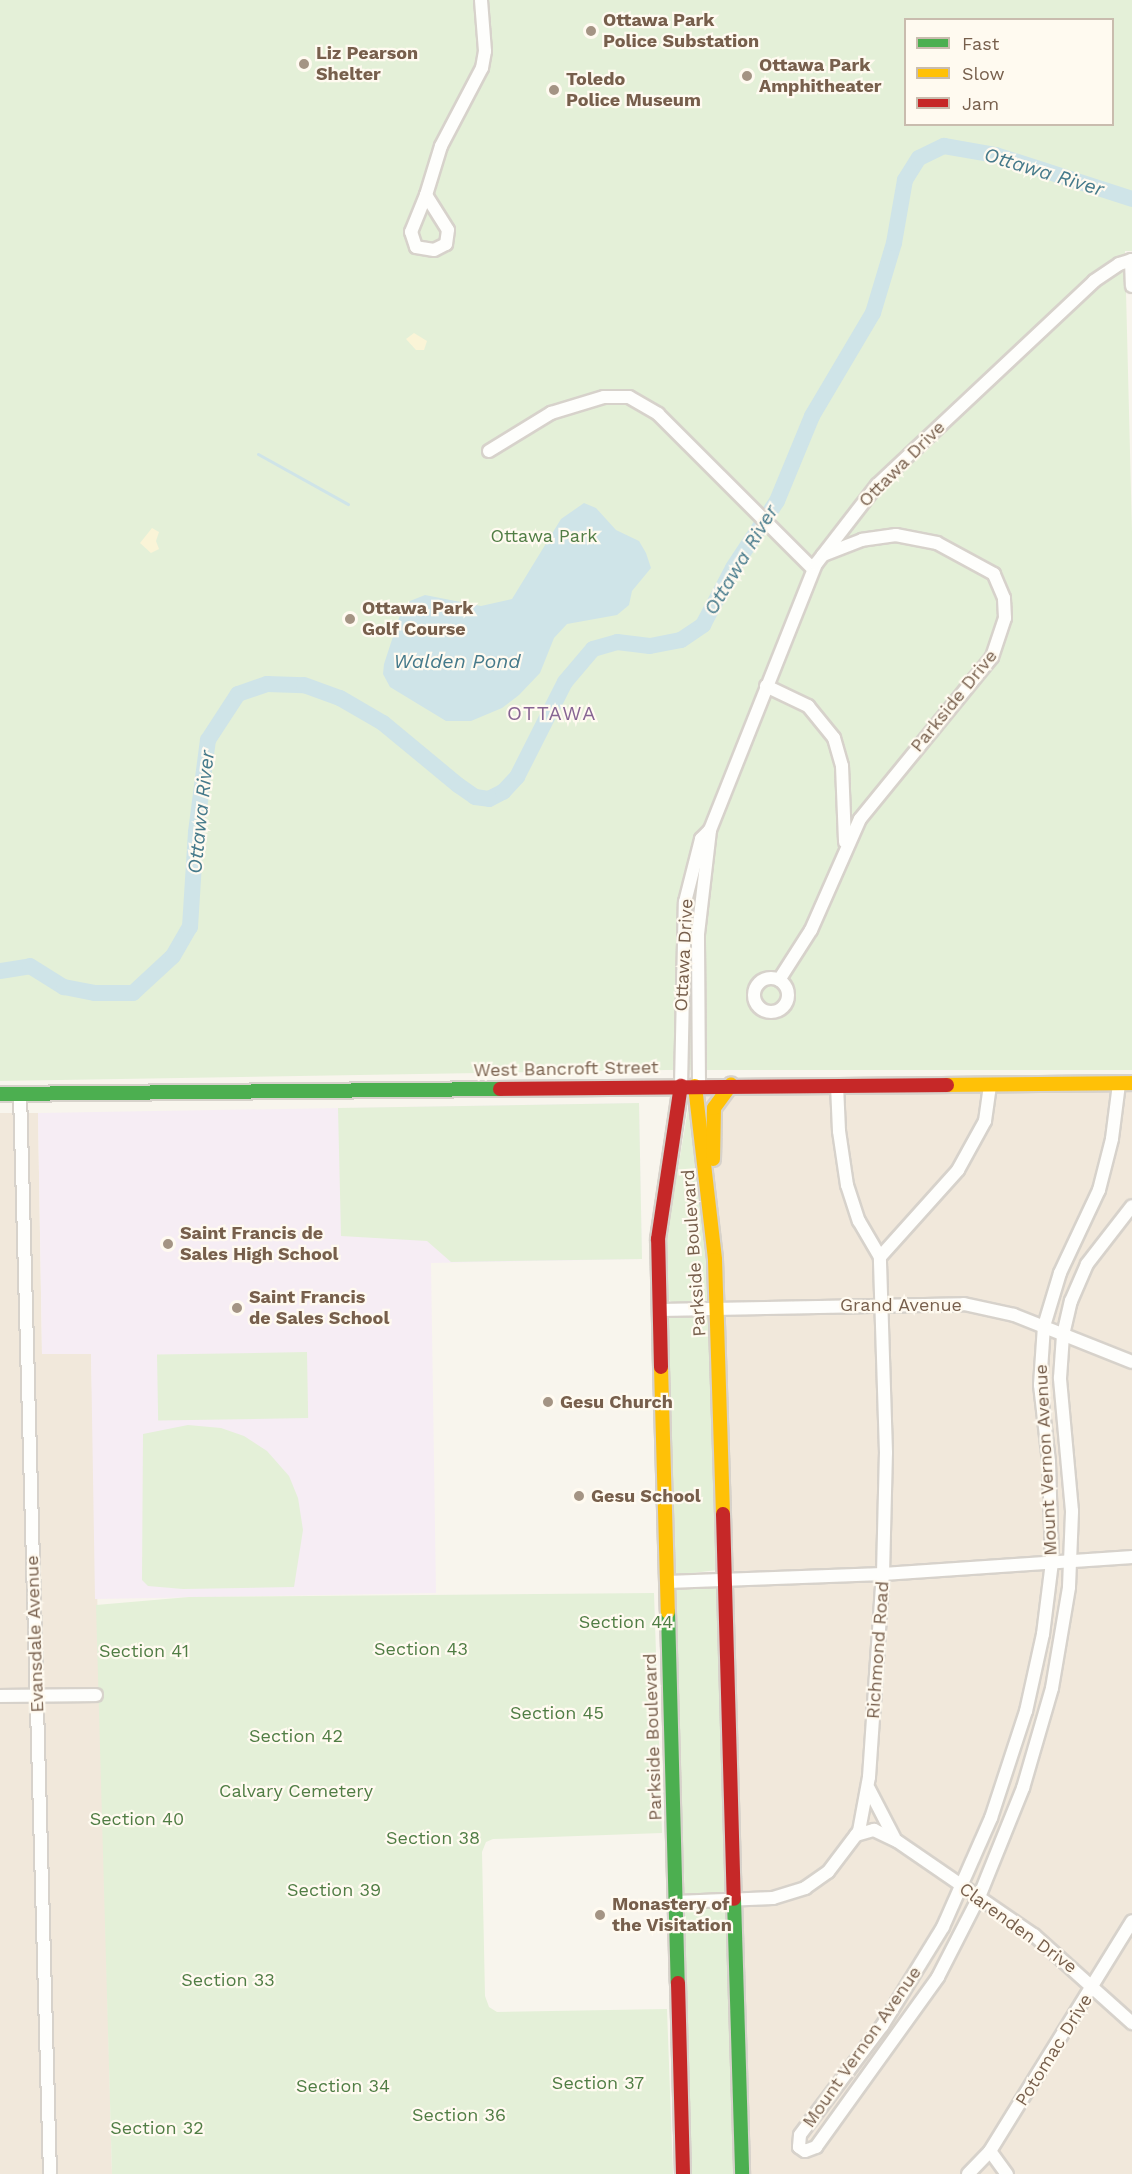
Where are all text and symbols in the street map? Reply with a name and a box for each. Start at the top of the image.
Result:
place label: Ottawa Park Police Substation [603,10,759,52]
legend [904,18,1114,126]
marker: Ottawa Park Police Substation [584,24,598,38]
text: Fast [962,33,999,54]
place label: Liz Pearson Shelter [316,43,418,86]
place label: Ottawa Park Amphitheater [759,55,882,98]
marker: Liz Pearson Shelter [297,57,311,71]
text: Slow [962,63,1005,84]
place label: Toledo Police Museum [566,69,701,112]
marker: Ottawa Park Amphitheater [740,69,754,83]
marker: Toledo Police Museum [547,83,561,97]
text: Jam [962,93,999,114]
water label: Ottawa River [981,142,1107,202]
street label: Ottawa Drive [854,416,950,512]
water label: Ottawa River [699,501,783,619]
park label: Ottawa Park [490,525,598,547]
place label: Ottawa Park Golf Course [362,598,474,640]
marker: Ottawa Park Golf Course [343,612,357,626]
street label: Parkside Drive [906,645,1002,757]
water label: Walden Pond [394,649,520,673]
district label: OTTAWA [507,701,597,725]
water label: Ottawa River [183,749,219,875]
street label: Ottawa Drive [670,898,698,1012]
street label: West Bancroft Street [473,1057,659,1081]
street label: Parkside Boulevard [677,1169,711,1337]
place label: Saint Francis de Sales High School [180,1223,338,1266]
marker: Saint Francis de Sales High School [161,1237,175,1251]
place label: Saint Francis de Sales School [249,1287,389,1330]
street label: Grand Avenue [840,1294,962,1316]
marker: Saint Francis de Sales School [230,1301,244,1315]
street label: Mount Vernon Avenue [1030,1363,1062,1557]
place label: Gesu Church [560,1391,673,1413]
marker: Gesu Church [541,1395,555,1409]
place label: Gesu School [591,1485,701,1507]
marker: Gesu School [572,1489,586,1503]
street label: Evansdale Avenue [21,1555,49,1713]
street label: Richmond Road [862,1580,894,1720]
park label: Section 44 [579,1611,673,1633]
park label: Section 43 [374,1638,468,1660]
park label: Section 41 [99,1640,189,1662]
street label: Parkside Boulevard [639,1653,667,1821]
park label: Section 45 [510,1702,604,1724]
park label: Section 42 [249,1725,343,1747]
park label: Calvary Cemetery [219,1780,373,1802]
park label: Section 40 [90,1808,184,1830]
park label: Section 38 [386,1827,480,1849]
street label: Clarenden Drive [955,1878,1081,1978]
park label: Section 39 [287,1879,381,1901]
place label: Monastery of the Visitation [612,1894,732,1936]
marker: Monastery of the Visitation [593,1908,607,1922]
street label: Mount Vernon Avenue [798,1962,926,2132]
park label: Section 33 [181,1969,275,1991]
street label: Potomac Drive [1011,1990,1097,2110]
park label: Section 37 [552,2072,644,2094]
park label: Section 34 [296,2075,390,2097]
park label: Section 36 [412,2104,506,2126]
park label: Section 32 [110,2117,204,2139]

